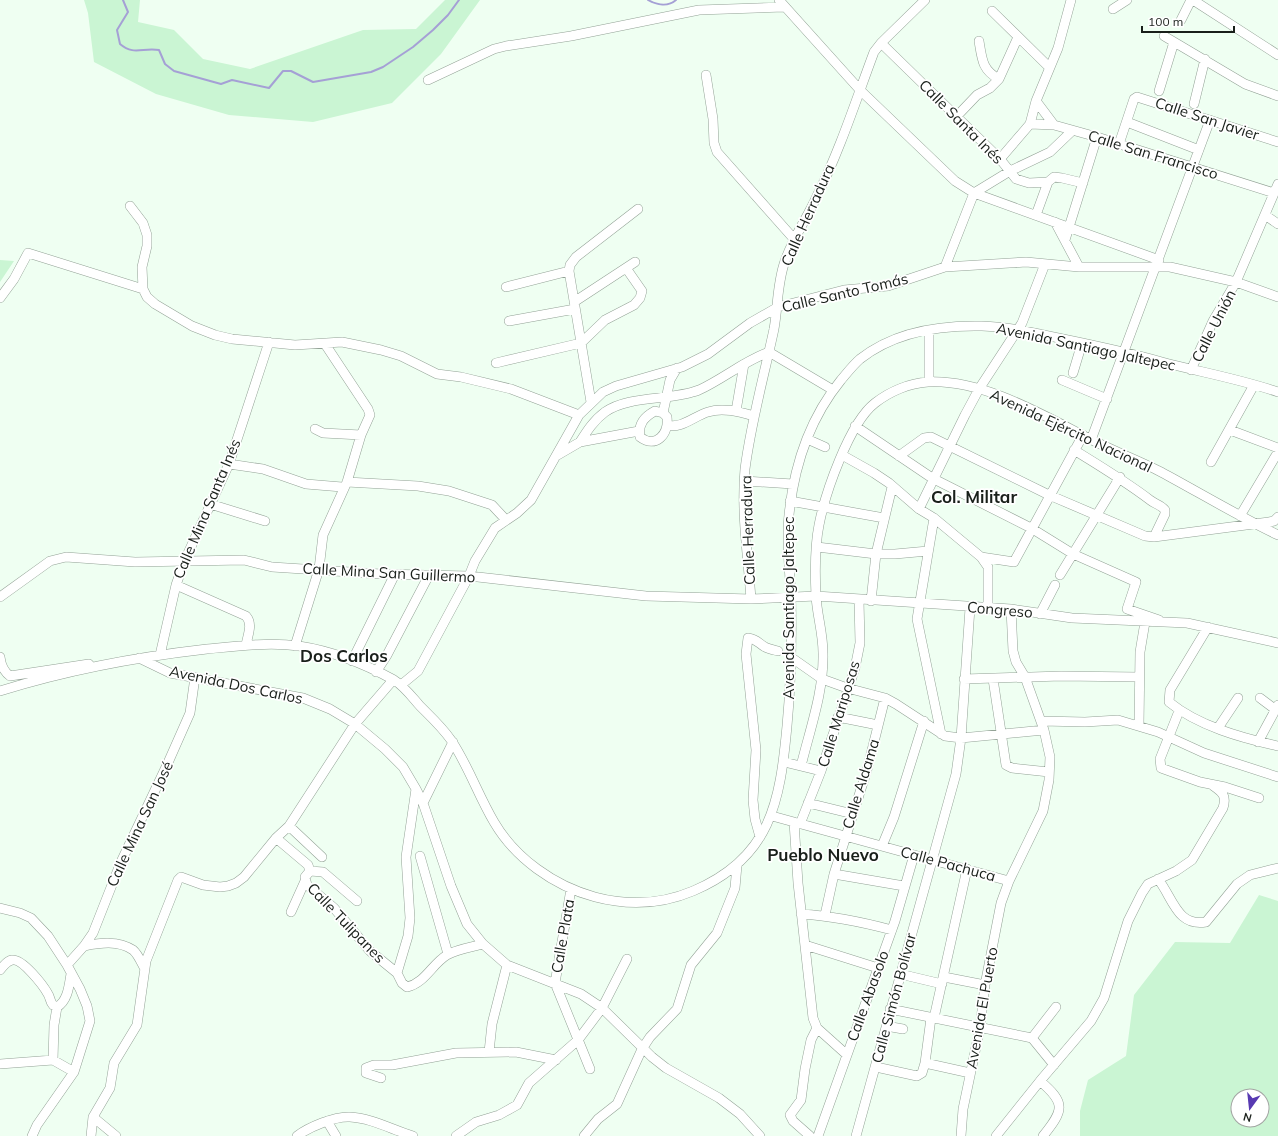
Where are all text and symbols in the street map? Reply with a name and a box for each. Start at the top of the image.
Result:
scale bar [1142,8,1234,34]
text: 100 m [1148,14,1183,29]
street label: Calle Santa Inés [915,75,1008,168]
street label: Calle San Javier [1153,93,1262,144]
street label: Calle San Francisco [1086,126,1220,183]
street label: Calle Herradura [777,161,839,269]
street label: Calle Santo Tomás [780,269,910,316]
street label: Calle Unión [1187,286,1240,365]
street label: Avenida Santiago Jaltepec [995,318,1177,375]
street label: Avenida Ejército Nacional [987,385,1155,476]
street label: Calle Mina Santa Inés [168,436,245,582]
street label: Calle Herradura [736,475,759,585]
district label: Col. Militar [931,486,1017,507]
street label: Avenida Santiago Jaltepec [779,517,798,699]
street label: Calle Mina San Guillermo [302,558,476,587]
street label: Congreso [967,597,1034,622]
district label: Dos Carlos [300,645,388,666]
street label: Calle Mariposas [813,658,864,769]
street label: Avenida Dos Carlos [168,661,305,708]
street label: Calle Aldama [838,737,883,831]
street label: Calle Mina San José [102,758,177,890]
street label: Calle Pachuca [898,842,998,885]
district label: Pueblo Nuevo [767,844,879,865]
street label: Calle Tulipanes [303,879,389,967]
street label: Calle Plata [547,897,578,974]
street label: Calle Simón Bolívar [867,930,920,1065]
street label: Avenida El Puerto [961,946,1002,1070]
street label: Calle Abasolo [842,948,893,1044]
north arrow [1230,1088,1270,1128]
text: N [1242,1110,1253,1125]

